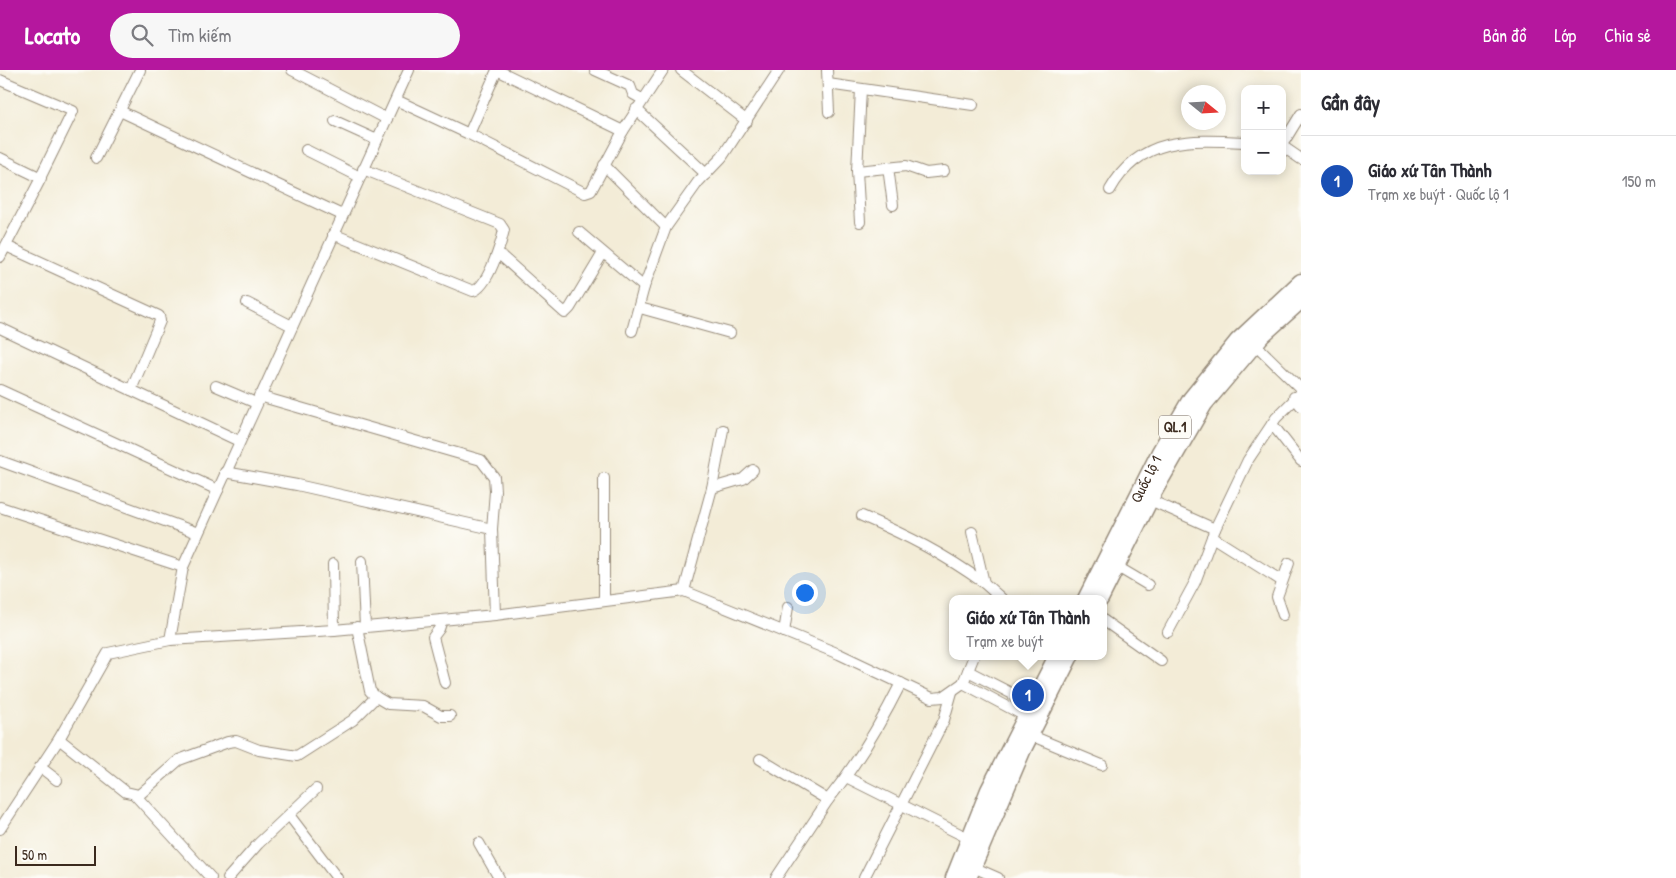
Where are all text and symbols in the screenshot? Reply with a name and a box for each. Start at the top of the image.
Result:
search box [110,13,460,58]
text: Locato [25,19,80,51]
icon: search [128,21,156,49]
text: Tìm kiếm [168,22,231,48]
text: Bản đồ [1483,23,1527,48]
text: Lớp [1555,23,1576,48]
text: Chia sẻ [1604,23,1651,48]
north arrow [1181,85,1226,130]
map controls [1241,85,1286,175]
button: + [1241,85,1286,130]
text: Gần đây [1321,88,1380,117]
button: − [1241,130,1286,175]
text: Giáo xứ Tân Thành [1368,157,1492,183]
text: 1 [1334,170,1340,192]
text: 150 m [1622,170,1656,192]
text: Trạm xe buýt · Quốc lộ 1 [1368,183,1509,205]
road number: QL.1 [1159,416,1191,438]
street label: Quốc lộ 1 [1125,452,1166,506]
your location [792,580,818,606]
popup [949,595,1107,660]
text: Giáo xứ Tân Thành [966,604,1090,630]
text: Trạm xe buýt [966,630,1043,652]
pin: 1 [1012,676,1044,714]
scale bar [15,843,96,866]
text: 50 m [22,845,47,864]

